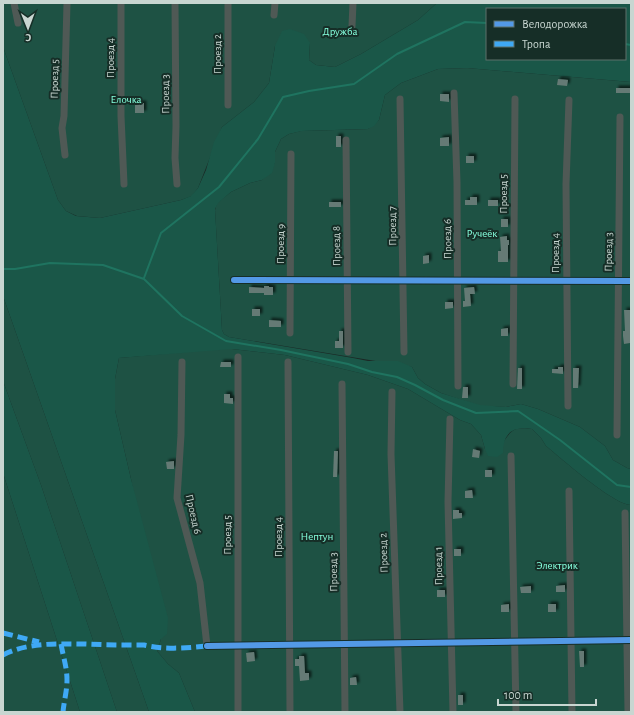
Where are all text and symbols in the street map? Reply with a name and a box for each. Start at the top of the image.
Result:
north arrow [8,8,48,48]
legend [486,8,626,60]
text: Велодорожка [522,18,588,30]
park label: Дружба [323,26,357,37]
text: С [25,32,31,43]
street label: Проезд 2 [212,34,223,74]
street label: Проезд 4 [105,38,116,78]
text: Тропа [522,38,551,50]
street label: Проезд 5 [49,59,60,99]
street label: Проезд 3 [160,74,171,114]
park label: Елочка [110,94,142,105]
street label: Проезд 5 [498,174,509,214]
street label: Проезд 7 [387,206,398,246]
street label: Проезд 6 [442,219,453,259]
street label: Проезд 9 [275,224,286,264]
street label: Проезд 8 [331,226,342,266]
park label: Ручеёк [467,228,497,239]
street label: Проезд 3 [603,232,614,272]
street label: Проезд 4 [550,233,561,273]
street label: Проезд 6 [184,493,203,535]
street label: Проезд 5 [222,515,233,555]
street label: Проезд 4 [273,517,284,557]
park label: Нептун [301,531,333,542]
street label: Проезд 2 [377,533,390,573]
street label: Проезд 1 [433,546,444,585]
street label: Проезд 3 [328,552,339,592]
park label: Электрик [536,560,578,571]
scale bar [498,681,596,707]
text: 100 m [504,689,532,701]

